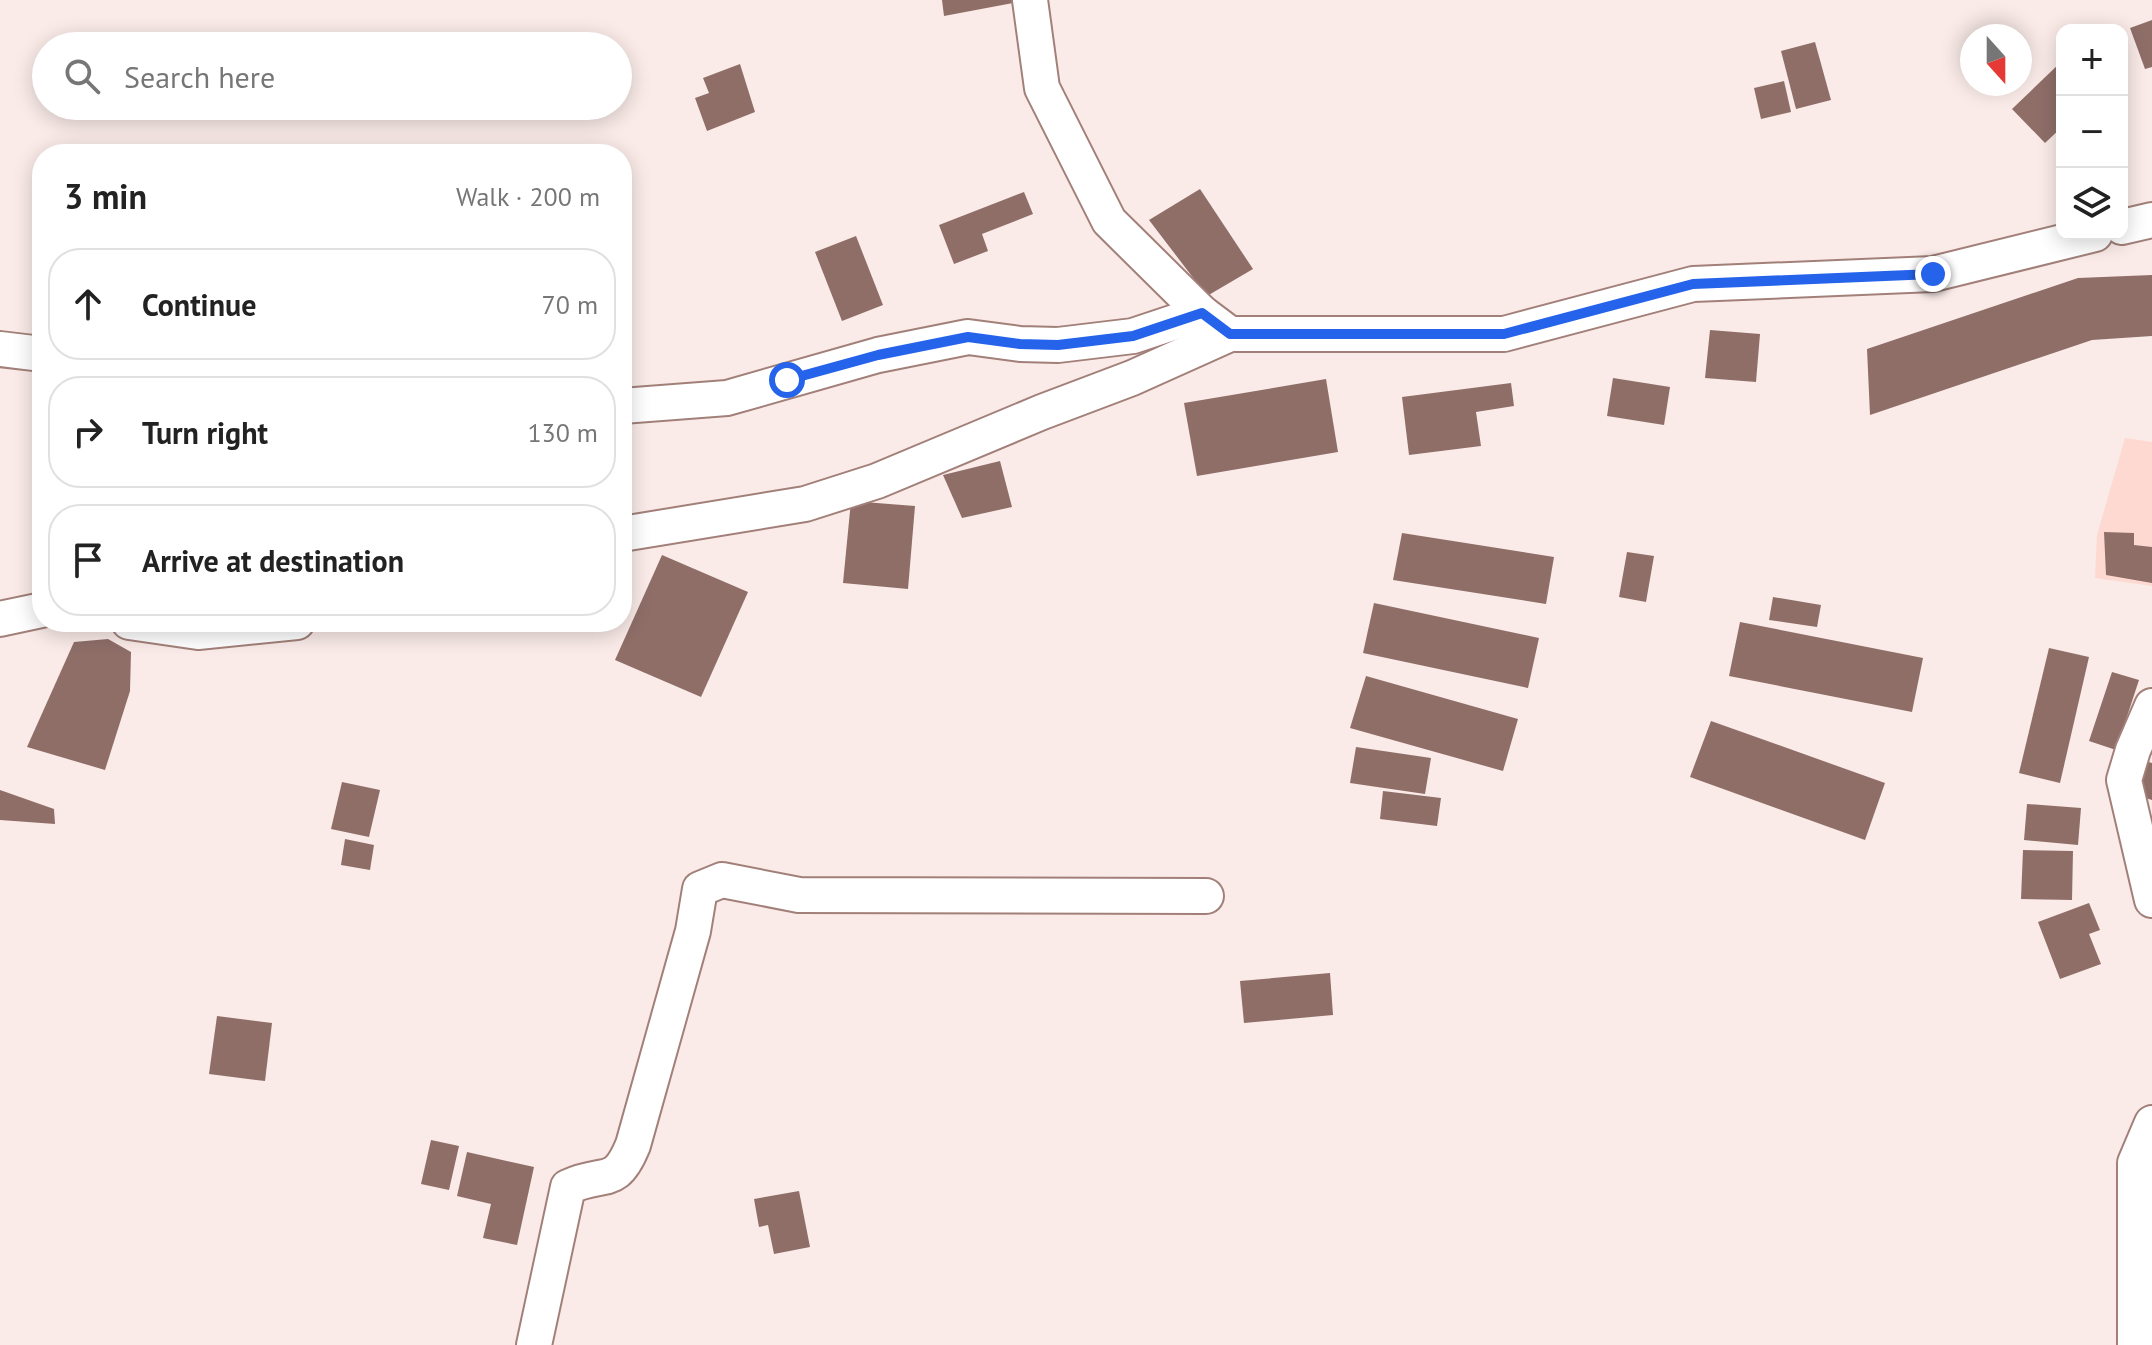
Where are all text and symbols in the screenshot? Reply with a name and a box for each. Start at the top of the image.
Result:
north arrow [1960,24,2032,96]
map controls [2056,24,2128,240]
button: + [2056,24,2128,96]
search box [32,32,632,120]
icon: search [60,54,104,98]
text: Search here [124,57,275,96]
button: − [2056,96,2128,168]
button: layers [2056,168,2128,240]
text: 3 min [64,174,147,218]
text: Walk · 200 m [456,180,600,213]
route end [1915,256,1951,292]
icon: ahead [66,282,110,326]
text: Continue [142,285,256,324]
text: 70 m [542,288,598,321]
route start [769,362,805,398]
icon: right [66,410,110,454]
text: Turn right [142,413,268,452]
text: 130 m [527,416,598,449]
icon: arrive [66,538,110,582]
text: Arrive at destination [142,541,404,580]

